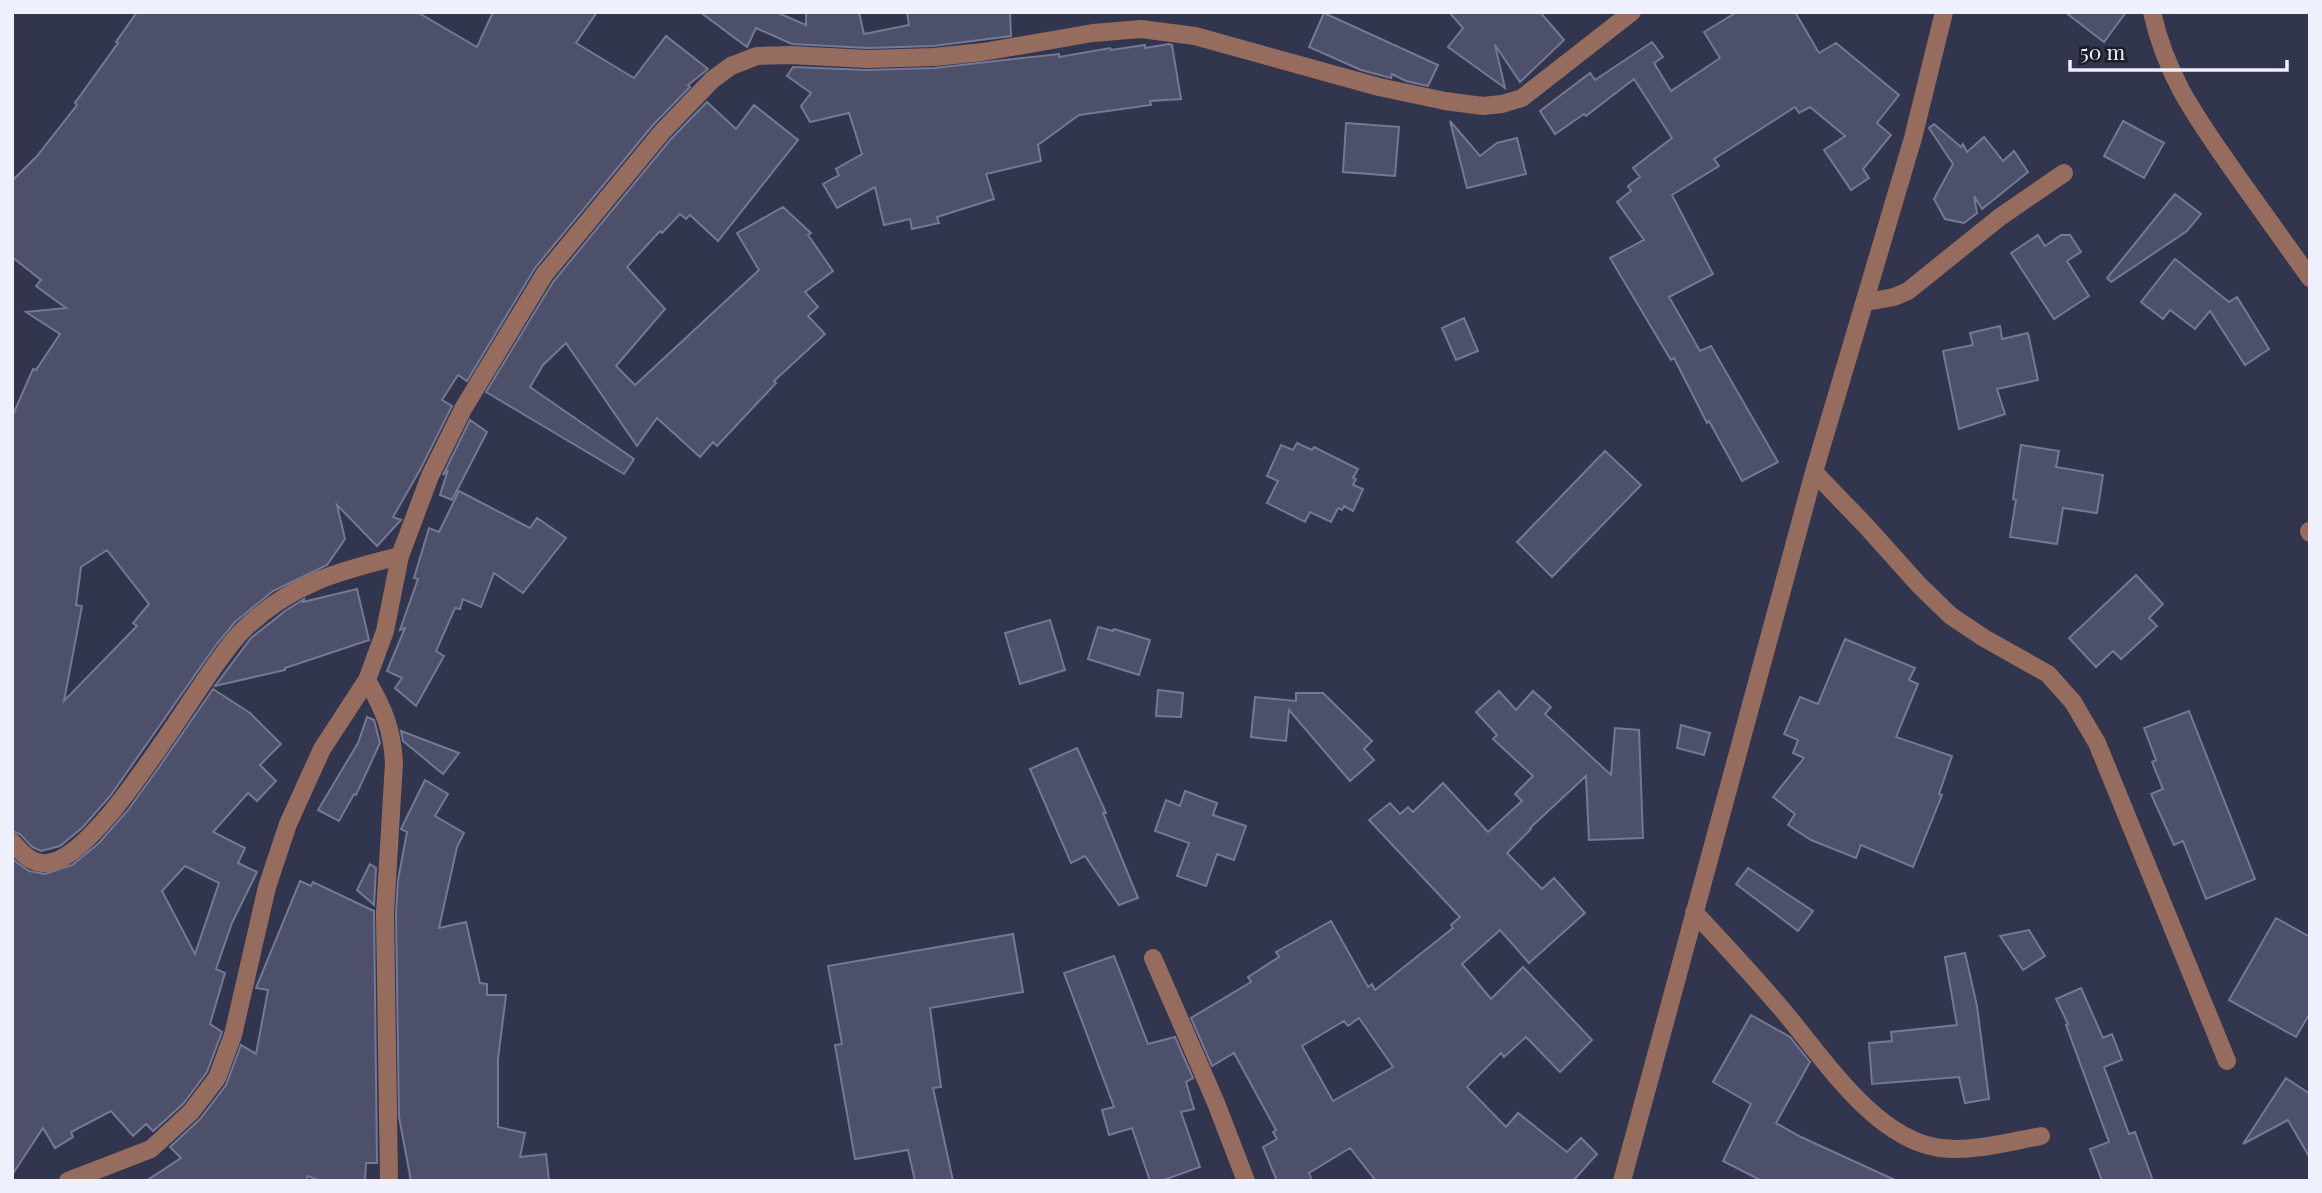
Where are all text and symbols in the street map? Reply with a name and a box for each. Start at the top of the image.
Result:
scale bar [2070,28,2287,72]
text: 50 m [2080,37,2126,65]

